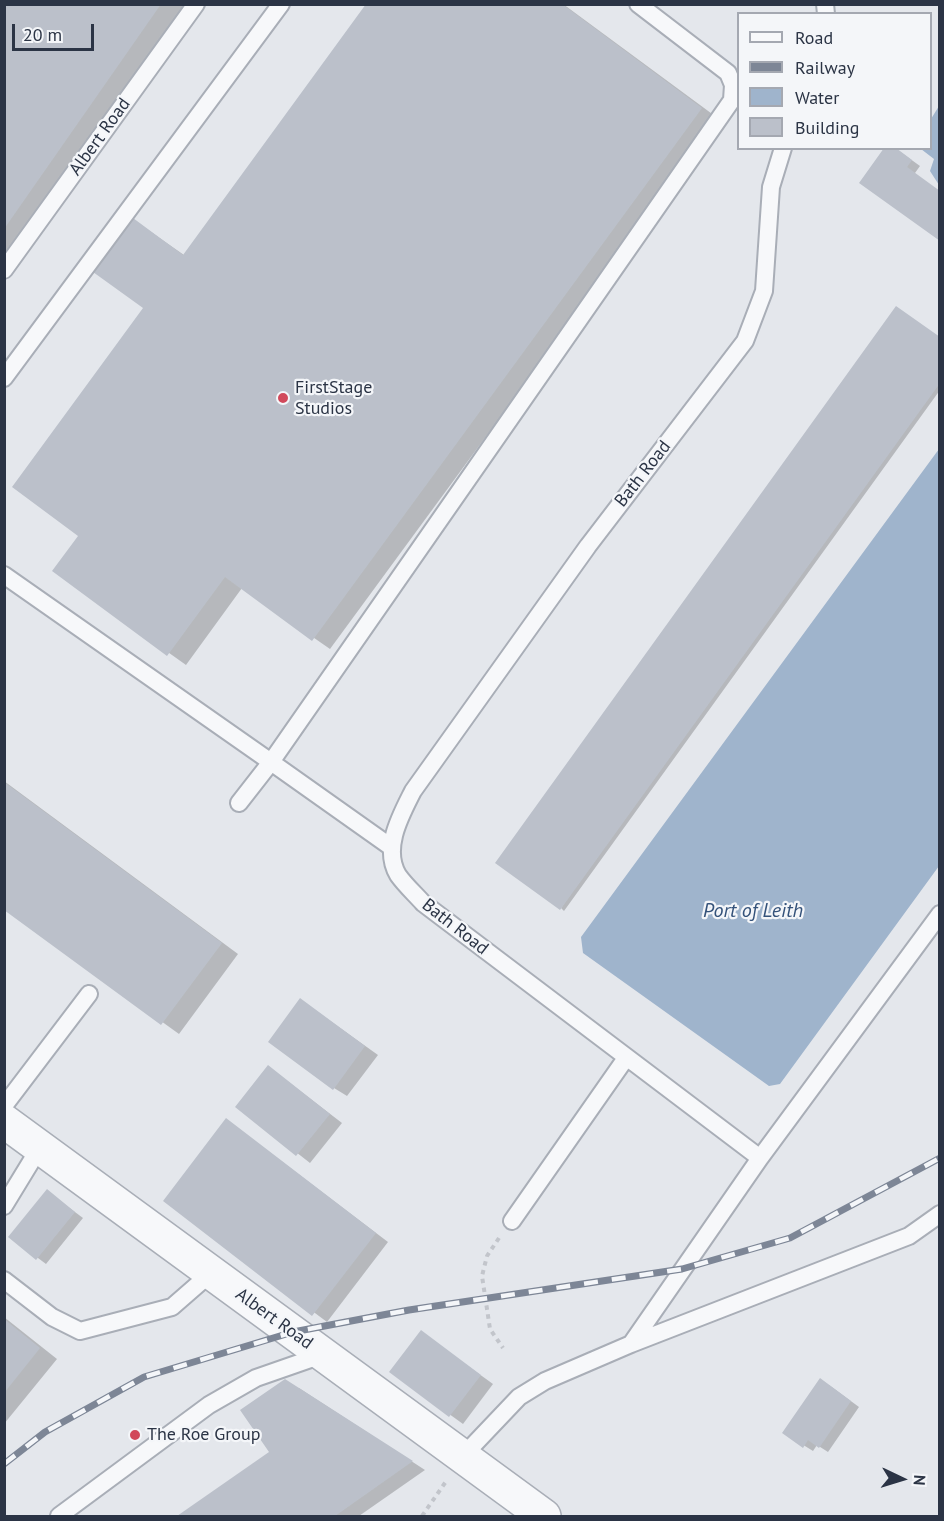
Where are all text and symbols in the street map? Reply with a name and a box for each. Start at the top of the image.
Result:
scale bar [15,12,98,50]
legend [737,12,932,150]
text: 20 m [23,23,62,46]
text: Road [795,26,833,49]
text: Railway [795,56,855,79]
text: Water [795,86,839,109]
street label: Albert Road [65,94,135,180]
text: Building [795,116,859,139]
place label: FirstStage Studios [295,377,372,420]
marker: FirstStage Studios [276,391,290,405]
street label: Bath Road [610,437,676,511]
street label: Bath Road [418,894,492,960]
water label: Port of Leith [703,899,803,923]
street label: Albert Road [231,1284,317,1354]
place label: The Roe Group [147,1424,260,1446]
marker: The Roe Group [128,1428,142,1442]
north arrow [872,1449,932,1509]
text: N [910,1474,930,1486]

